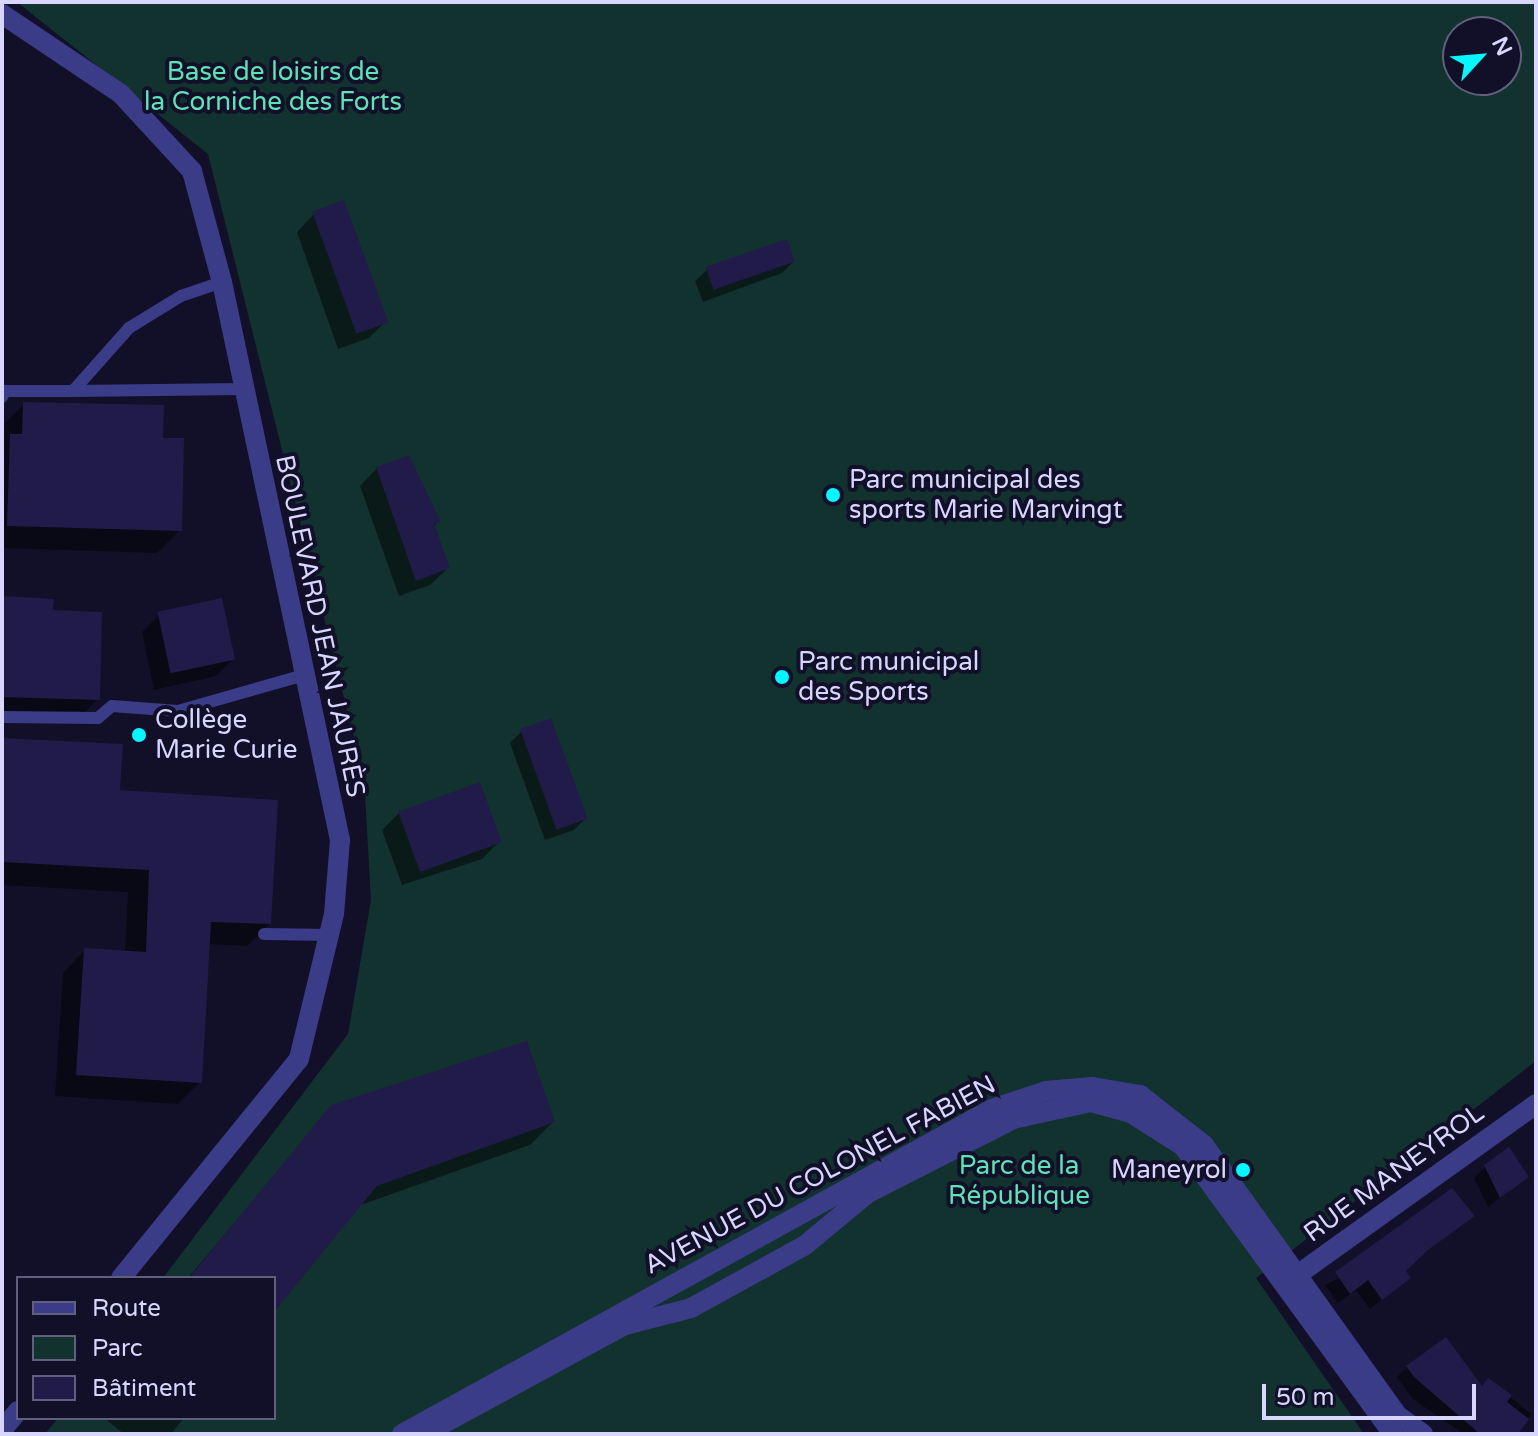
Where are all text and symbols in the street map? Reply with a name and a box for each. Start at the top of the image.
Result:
north arrow [1442,16,1522,96]
text: N [1486,33,1517,60]
park label: Base de loisirs de la Corniche des Forts [144,56,402,118]
street label: BOULEVARD JEAN JAURÈS [268,452,372,800]
place label: Parc municipal des sports Marie Marvingt [849,464,1123,526]
marker: Parc municipal des sports Marie Marvingt [824,486,842,504]
place label: Parc municipal des Sports [798,646,979,708]
marker: Parc municipal des Sports [773,668,791,686]
place label: Collège Marie Curie [155,704,297,766]
marker: Collège Marie Curie [130,726,148,744]
street label: AVENUE DU COLONEL FABIEN [639,1069,1001,1281]
street label: RUE MANEYROL [1298,1097,1490,1249]
park label: Parc de la République [948,1150,1090,1212]
place label: Maneyrol [1111,1154,1227,1186]
marker: Maneyrol [1234,1161,1252,1179]
legend [16,1276,276,1420]
text: Route [92,1294,161,1323]
text: Parc [92,1334,143,1363]
scale bar [1266,1368,1480,1418]
text: Bâtiment [92,1374,196,1403]
text: 50 m [1276,1383,1334,1412]

